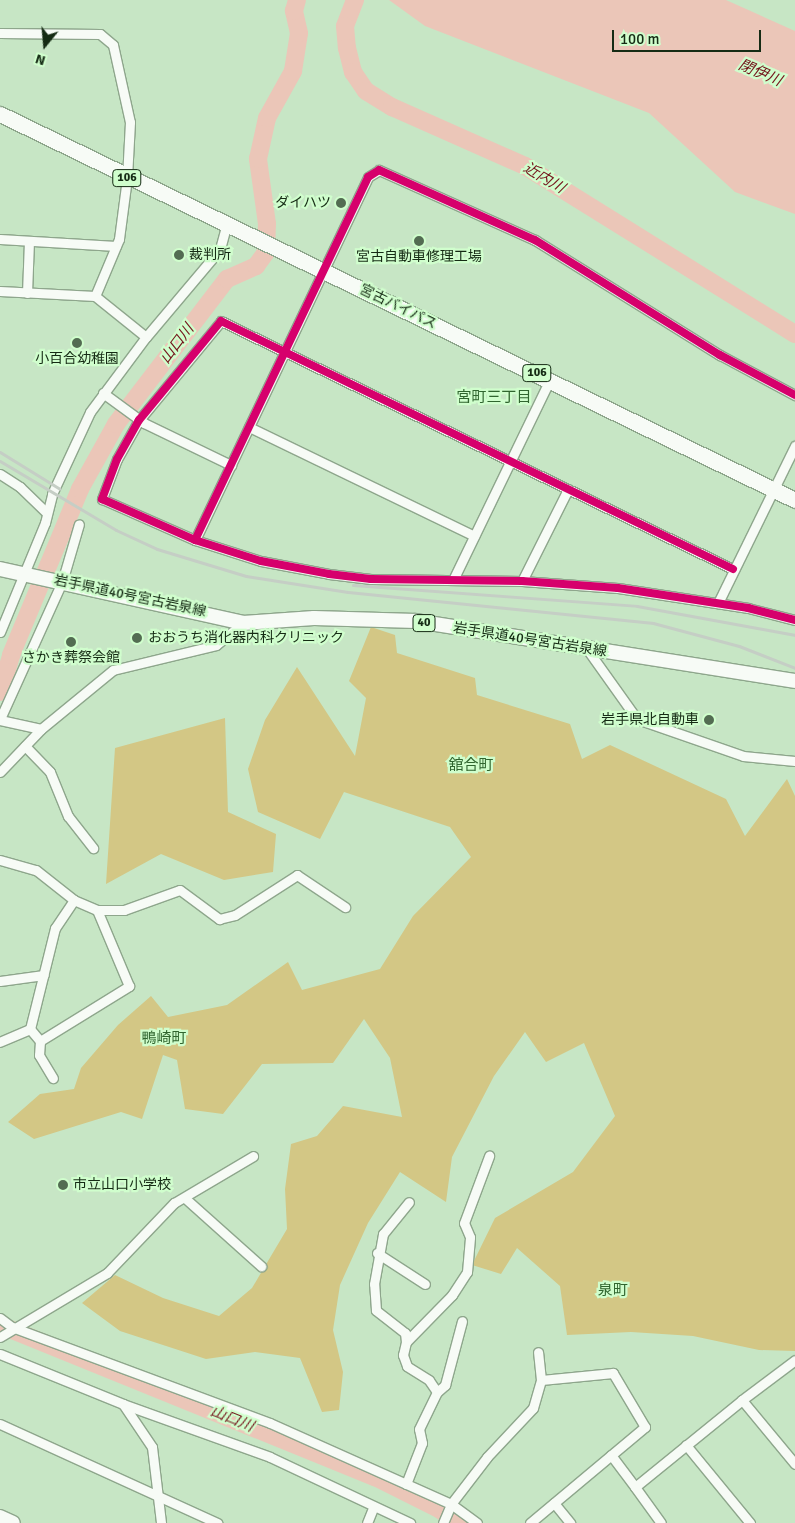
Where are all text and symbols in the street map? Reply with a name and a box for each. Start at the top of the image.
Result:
north arrow [20,20,70,70]
scale bar [615,20,764,52]
text: 100 m [620,30,660,48]
text: N [33,50,48,69]
water label: 閉伊川 [736,56,784,90]
water label: 近内川 [520,159,568,197]
road number: 106 [112,168,142,188]
place label: ダイハツ [275,195,331,211]
marker: ダイハツ [335,197,347,209]
marker: 宮古自動車修理工場 [413,235,425,247]
place label: 裁判所 [189,247,231,263]
marker: 裁判所 [173,249,185,261]
place label: 宮古自動車修理工場 [356,249,482,265]
street label: 宮古バイパス [357,281,439,333]
water label: 山口川 [156,321,198,367]
marker: 小百合幼稚園 [71,337,83,349]
place label: 小百合幼稚園 [35,351,119,367]
road number: 106 [522,363,552,382]
district label: 宮町三丁目 [457,389,531,407]
street label: 岩手県道40号宮古岩泉線 [52,572,208,620]
road number: 40 [412,614,436,632]
street label: 岩手県道40号宮古岩泉線 [452,620,608,660]
place label: おおうち消化器内科クリニック [148,630,344,646]
marker: おおうち消化器内科クリニック [130,631,144,645]
marker: さかき葬祭会館 [65,636,77,648]
place label: さかき葬祭会館 [22,650,120,666]
place label: 岩手県北自動車 [601,712,699,728]
marker: 岩手県北自動車 [703,714,715,726]
district label: 舘合町 [449,757,493,775]
district label: 鴨崎町 [142,1030,186,1048]
place label: 市立山口小学校 [73,1177,171,1193]
marker: 市立山口小学校 [57,1179,69,1191]
district label: 泉町 [598,1282,628,1300]
water label: 山口川 [208,1402,256,1436]

